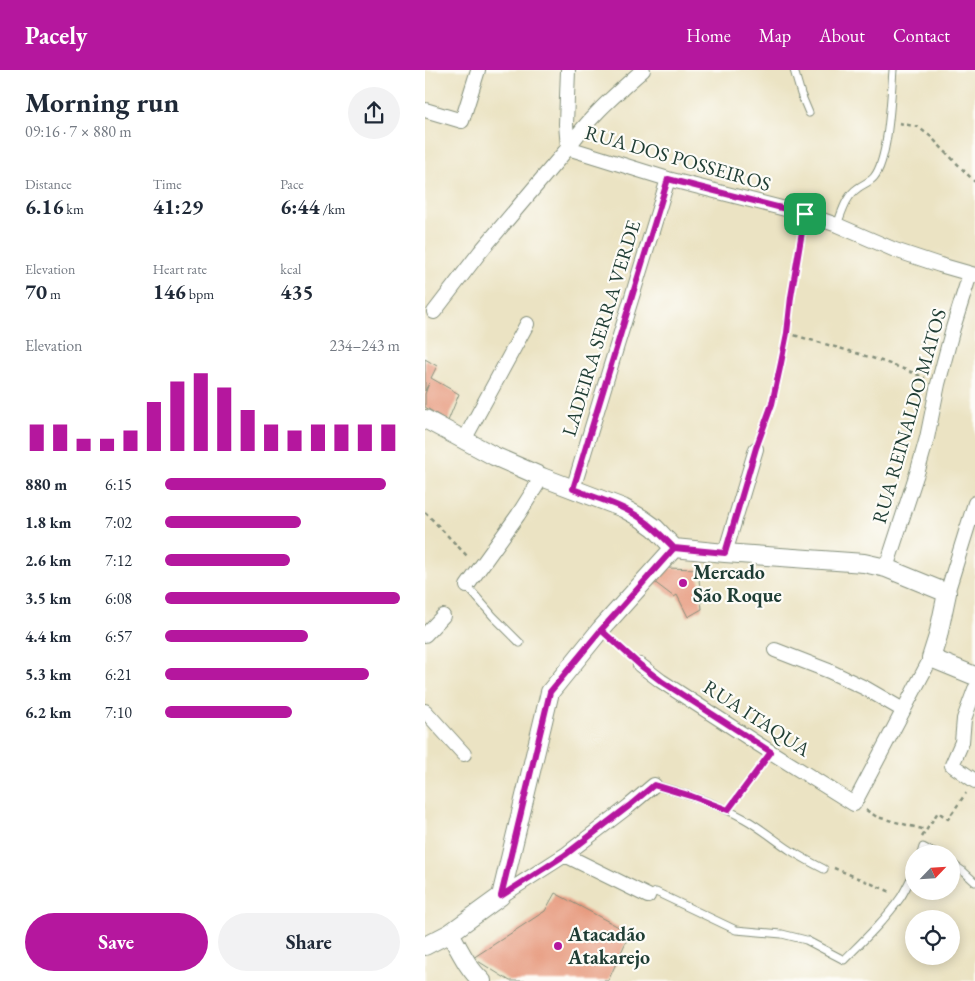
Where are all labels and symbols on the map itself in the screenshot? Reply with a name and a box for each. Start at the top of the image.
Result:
street label: RUA DOS POSSEIROS [582,119,774,197]
pin [784,193,826,235]
street label: LADEIRA SERRA VERDE [556,217,646,439]
street label: RUA REINALDO MATOS [866,306,952,526]
place label: Mercado São Roque [693,559,782,608]
marker: Mercado São Roque [677,577,689,589]
street label: RUA ITAQUA [699,674,816,762]
north arrow [905,845,960,900]
place label: Atacadão Atakarejo [567,921,650,970]
marker: Atacadão Atakarejo [552,940,564,952]

